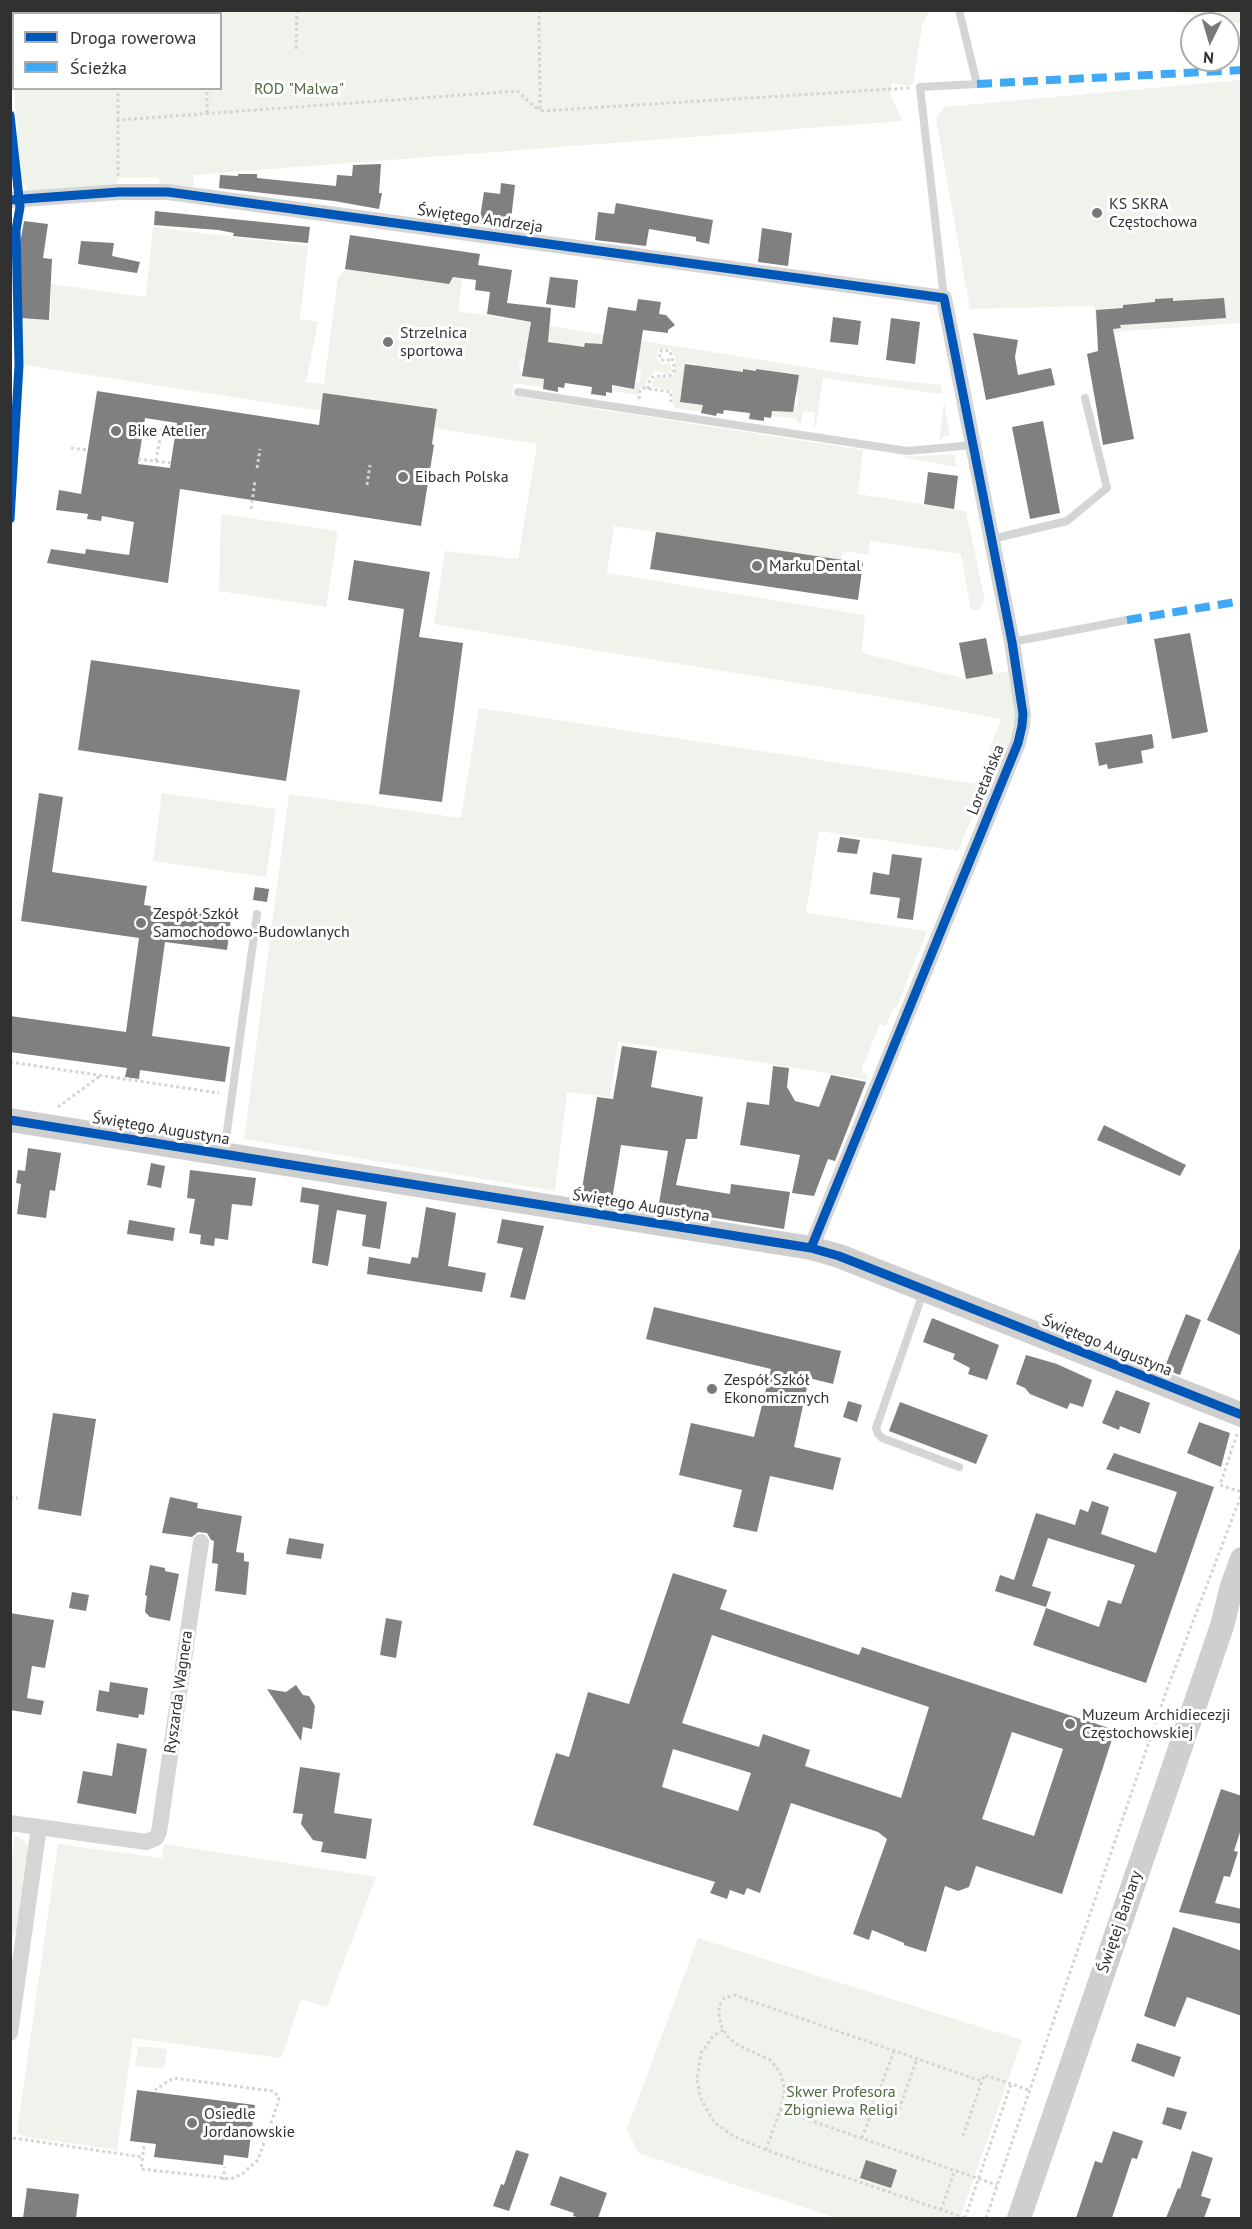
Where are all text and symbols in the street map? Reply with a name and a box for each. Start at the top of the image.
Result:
legend [12,12,222,90]
north arrow [1180,12,1240,72]
text: Droga rowerowa [70,26,196,49]
text: N [1203,48,1215,68]
text: Ścieżka [70,56,127,79]
park label: ROD "Malwa" [254,79,344,99]
place label: KS SKRA Częstochowa [1109,194,1197,232]
street label: Świętego Andrzeja [416,201,544,237]
marker: KS SKRA Częstochowa [1090,206,1104,220]
place label: Strzelnica sportowa [400,323,467,361]
marker: Strzelnica sportowa [381,335,395,349]
place label: Bike Atelier [128,421,207,441]
marker: Bike Atelier [109,424,123,438]
place label: Eibach Polska [415,467,509,487]
marker: Eibach Polska [396,470,410,484]
place label: Marku Dental [769,556,861,576]
marker: Marku Dental [750,559,764,573]
street label: Loretańska [963,742,1009,818]
place label: Zespół Szkół Samochodowo-Budowlanych [153,904,350,942]
marker: Zespół Szkół Samochodowo-Budowlanych [134,916,148,930]
street label: Świętego Augustyna [91,1109,231,1149]
street label: Świętego Augustyna [571,1186,711,1226]
street label: Świętego Augustyna [1039,1311,1175,1381]
place label: Zespół Szkół Ekonomicznych [724,1370,829,1408]
marker: Zespół Szkół Ekonomicznych [705,1382,719,1396]
street label: Ryszarda Wagnera [161,1629,197,1755]
place label: Muzeum Archidiecezji Częstochowskiej [1082,1705,1231,1743]
marker: Muzeum Archidiecezji Częstochowskiej [1063,1717,1077,1731]
street label: Świętej Barbary [1094,1868,1146,1976]
park label: Skwer Profesora Zbigniewa Religi [784,2082,898,2120]
place label: Osiedle Jordanowskie [204,2104,295,2142]
marker: Osiedle Jordanowskie [185,2116,199,2130]

